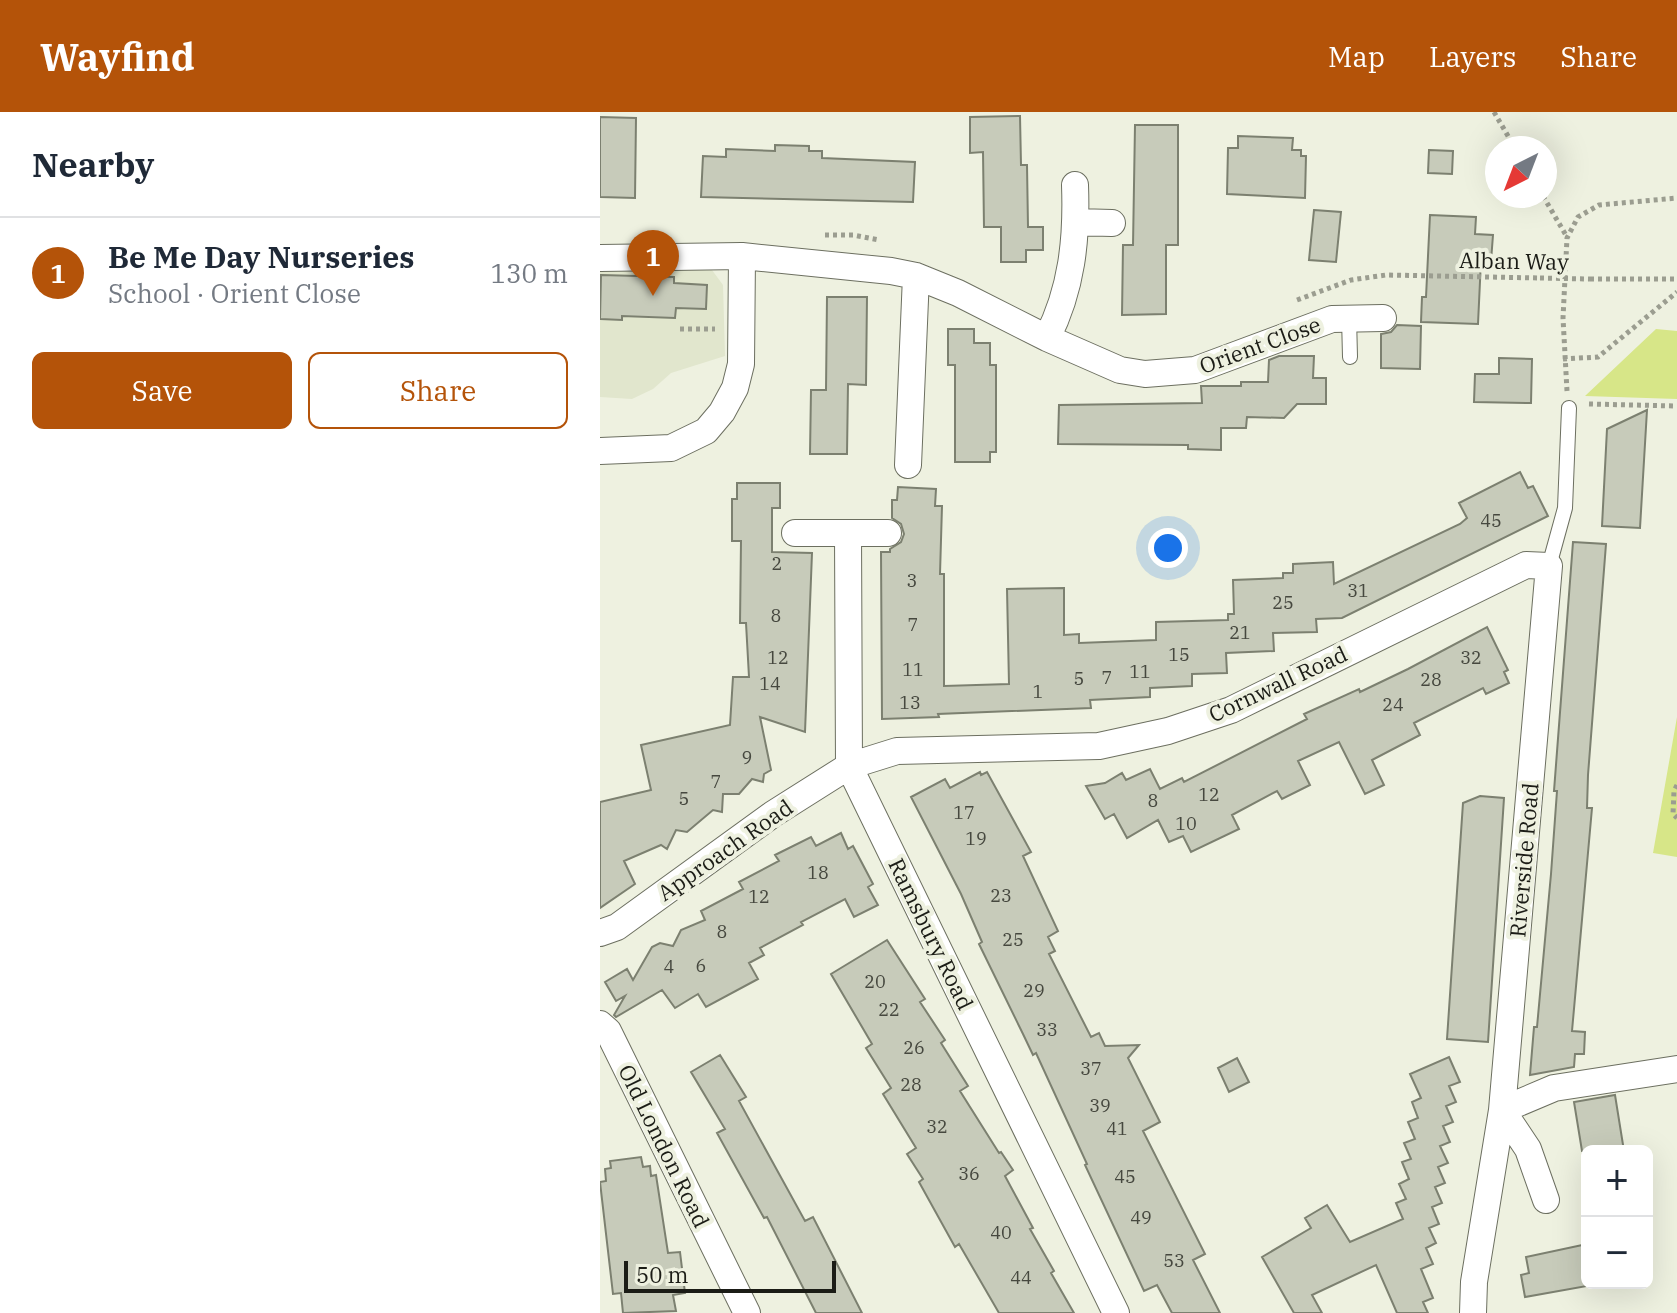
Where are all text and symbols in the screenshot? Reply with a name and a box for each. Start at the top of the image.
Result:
text: Wayfind [40,32,195,81]
text: Map [1328,38,1385,75]
text: Layers [1429,38,1516,75]
text: Share [1560,38,1637,75]
north arrow [1485,136,1557,208]
text: Nearby [32,142,154,186]
pin: 1 [627,230,679,296]
text: Be Me Day Nurseries [108,237,415,276]
street label: Alban Way [1459,245,1569,276]
text: 1 [50,256,66,290]
text: 130 m [490,256,568,290]
text: School · Orient Close [108,276,361,310]
street label: Orient Close [1195,309,1324,380]
button: Save [32,352,292,429]
button: Share [308,352,568,429]
house number: 45 [1480,509,1502,532]
your location [1148,528,1188,568]
house number: 2 [772,552,782,575]
house number: 3 [907,569,917,592]
house number: 31 [1347,579,1369,602]
house number: 25 [1272,591,1294,614]
house number: 8 [771,604,781,627]
house number: 7 [908,613,918,636]
house number: 21 [1229,621,1251,644]
street label: Cornwall Road [1204,639,1352,728]
house number: 15 [1168,643,1190,666]
house number: 12 [767,646,789,669]
house number: 32 [1460,646,1482,669]
house number: 11 [902,658,924,681]
house number: 11 [1129,660,1151,683]
house number: 7 [1102,666,1112,689]
house number: 5 [1074,667,1084,690]
house number: 28 [1420,668,1442,691]
house number: 14 [759,672,781,695]
house number: 1 [1033,680,1043,703]
house number: 13 [899,691,921,714]
house number: 24 [1382,693,1404,716]
house number: 9 [742,746,752,769]
house number: 7 [711,770,721,793]
street label: Riverside Road [1502,781,1545,939]
house number: 12 [1198,783,1220,806]
house number: 5 [679,787,689,810]
house number: 8 [1148,789,1158,812]
street label: Approach Road [651,792,798,907]
house number: 17 [953,801,975,824]
house number: 10 [1175,812,1197,835]
house number: 19 [965,827,987,850]
street label: Ramsbury Road [882,853,981,1014]
house number: 18 [807,861,829,884]
house number: 23 [990,884,1012,907]
house number: 12 [748,885,770,908]
house number: 8 [717,920,727,943]
house number: 25 [1002,928,1024,951]
house number: 6 [696,954,706,977]
house number: 4 [664,955,674,978]
house number: 20 [864,970,886,993]
house number: 29 [1023,979,1045,1002]
house number: 22 [878,998,900,1021]
house number: 33 [1036,1018,1058,1041]
house number: 26 [903,1036,925,1059]
house number: 37 [1080,1057,1102,1080]
street label: Old London Road [612,1060,716,1232]
house number: 28 [900,1073,922,1096]
house number: 39 [1089,1094,1111,1117]
house number: 32 [926,1115,948,1138]
house number: 41 [1106,1117,1128,1140]
map controls [1581,1145,1653,1289]
button: + [1581,1145,1653,1217]
house number: 36 [958,1162,980,1185]
house number: 45 [1114,1165,1136,1188]
house number: 49 [1130,1206,1152,1229]
button: − [1581,1217,1653,1289]
house number: 40 [990,1221,1012,1244]
house number: 53 [1163,1249,1185,1272]
scale bar [624,1257,836,1293]
text: 50 m [636,1260,688,1289]
house number: 44 [1010,1266,1032,1289]

